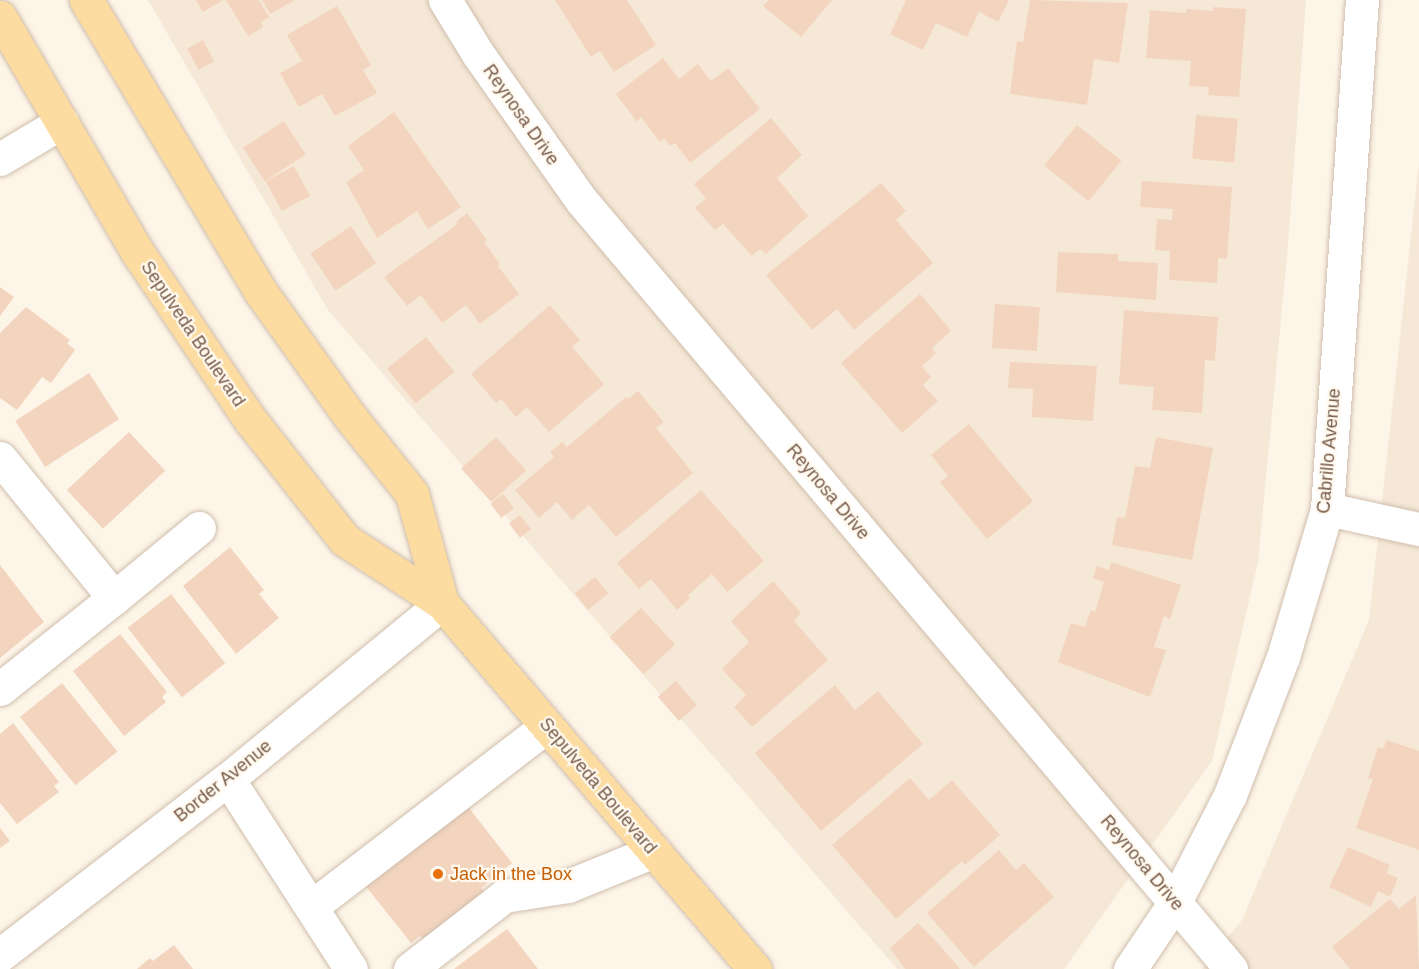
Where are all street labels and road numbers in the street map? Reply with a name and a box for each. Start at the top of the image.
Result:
street label: Reynosa Drive [478,60,564,170]
street label: Sepulveda Boulevard [136,257,250,411]
street label: Cabrillo Avenue [1313,387,1345,515]
street label: Reynosa Drive [782,440,874,544]
street label: Sepulveda Boulevard [535,714,661,858]
street label: Border Avenue [170,735,276,827]
street label: Reynosa Drive [1096,811,1188,915]

